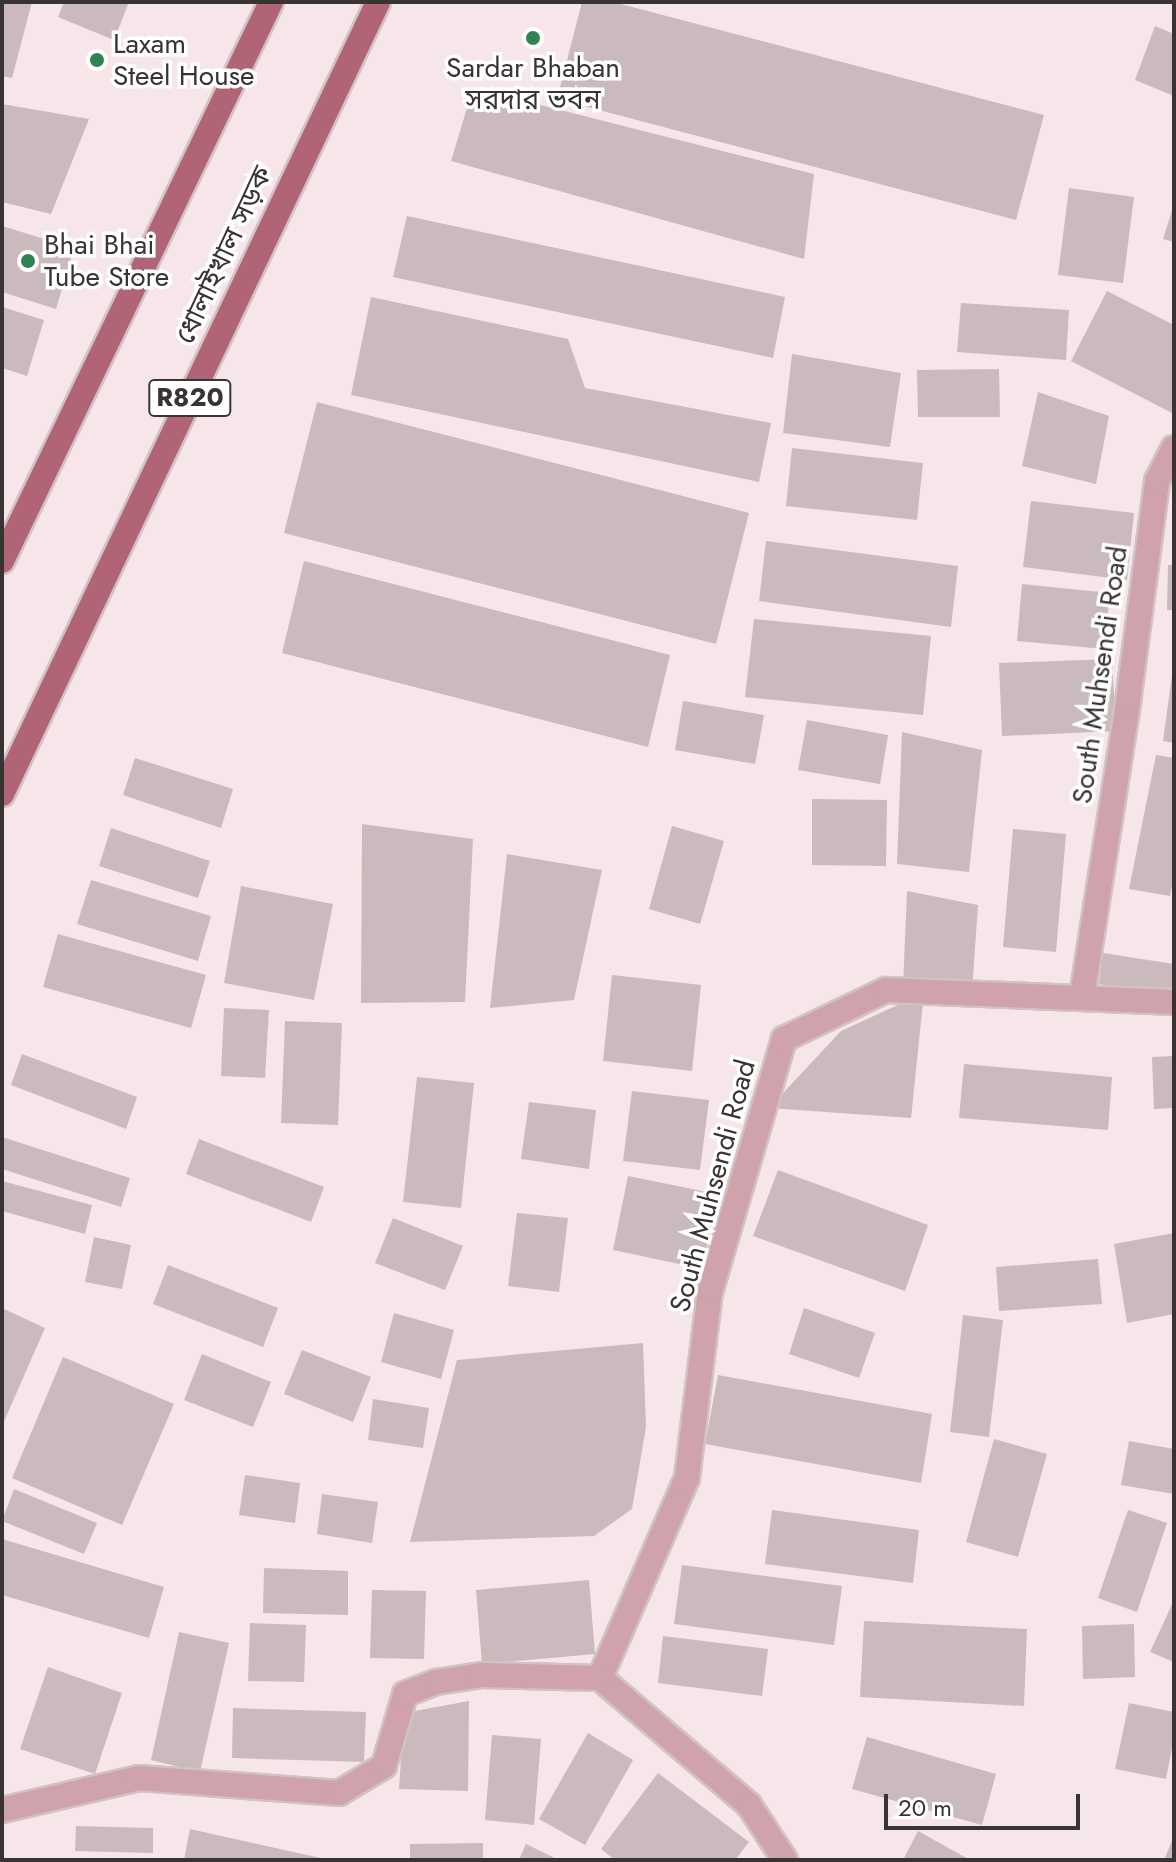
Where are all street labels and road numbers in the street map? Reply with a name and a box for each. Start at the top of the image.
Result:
street label: ধোলাইখাল সড়ক [168,161,280,349]
road number: R820 [148,376,232,420]
street label: South Muhsendi Road [1065,544,1135,806]
street label: South Muhsendi Road [663,1056,763,1316]

